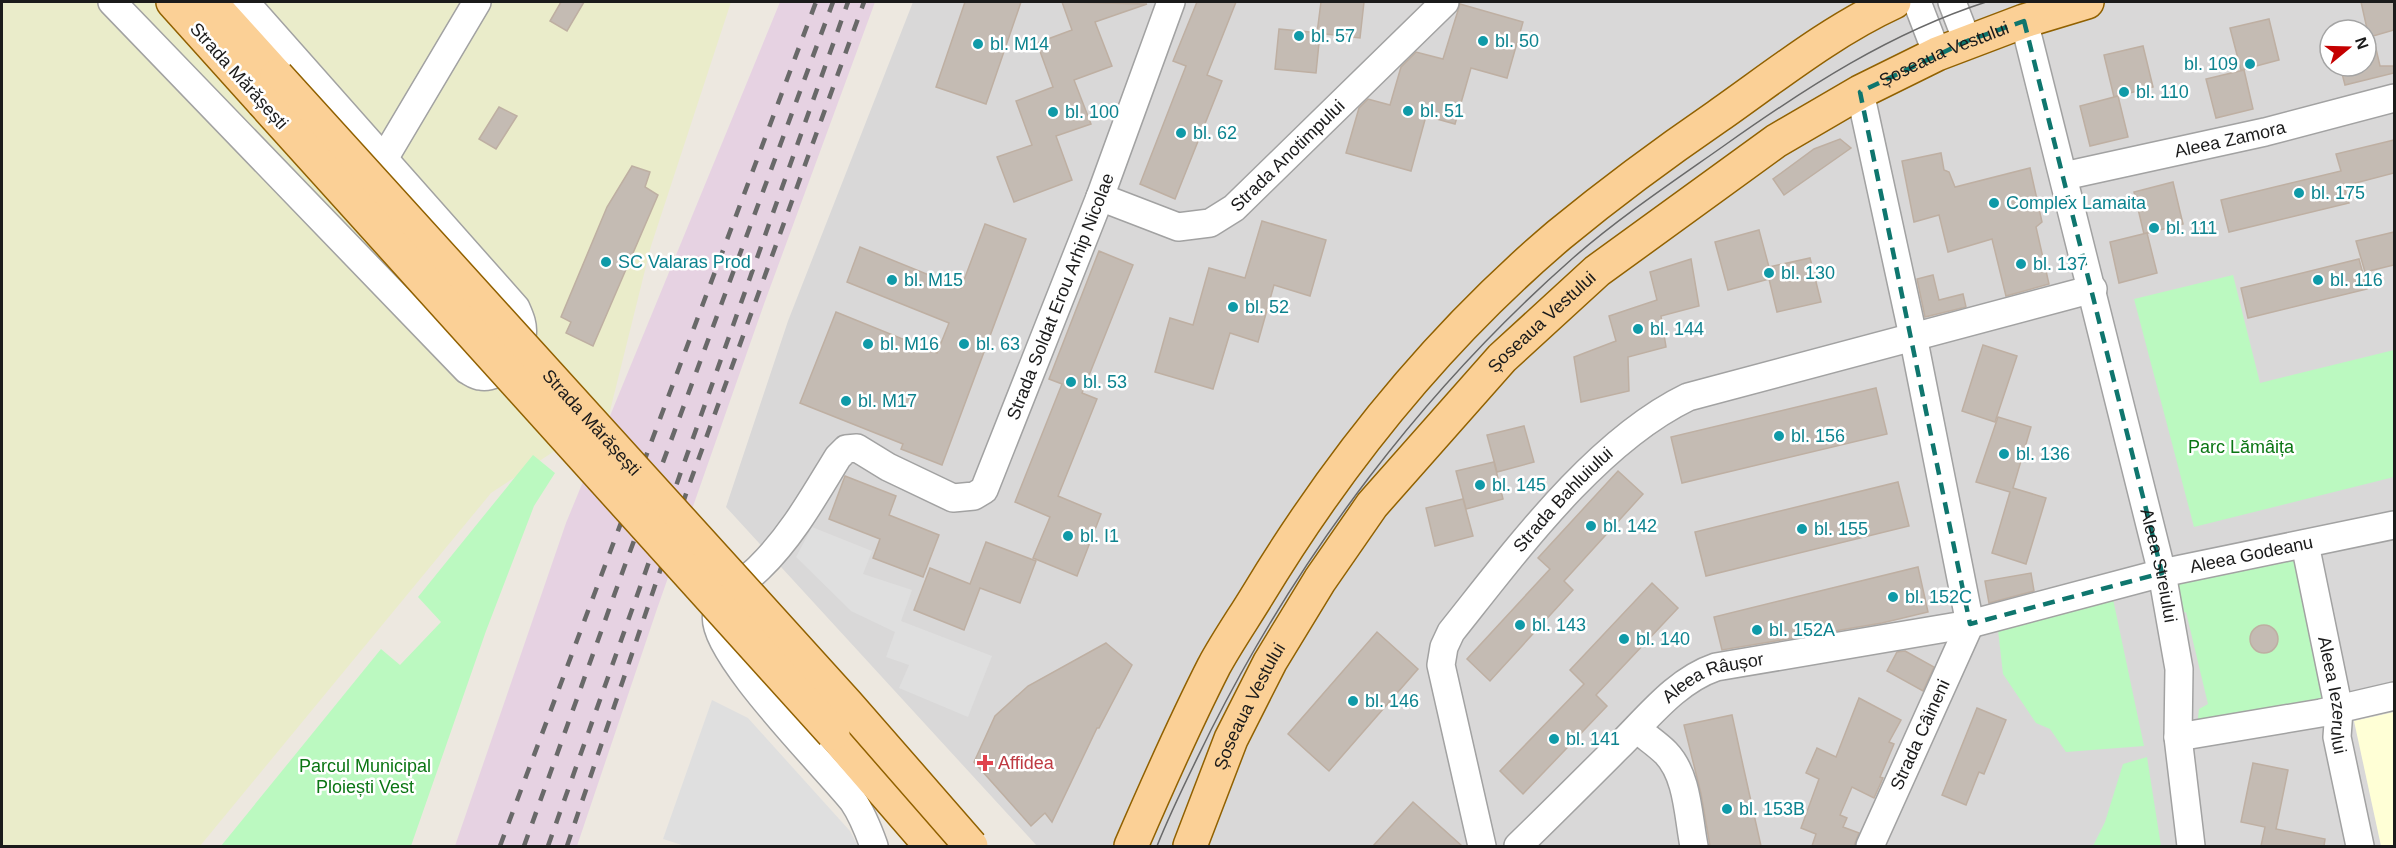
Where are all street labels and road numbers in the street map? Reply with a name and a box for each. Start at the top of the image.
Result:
street label: Șoseaua Vestului [1876,18,2012,91]
street label: Strada Mărășești [186,19,292,133]
street label: Strada Anotimpului [1226,96,1349,216]
street label: Aleea Zamora [2173,117,2289,162]
street label: Strada Soldat Erou Arhip Nicolae [1003,170,1118,423]
street label: Șoseaua Vestului [1484,267,1600,377]
street label: Strada Mărășești [538,365,645,480]
street label: Strada Bahluiului [1509,443,1617,556]
street label: Aleea Streiului [2136,506,2181,624]
street label: Aleea Godeanu [2188,532,2315,577]
street label: Aleea Iezerului [2314,634,2350,756]
street label: Șoseaua Vestului [1210,639,1289,773]
street label: Aleea Râușor [1658,649,1765,707]
street label: Strada Câineni [1887,676,1954,793]

